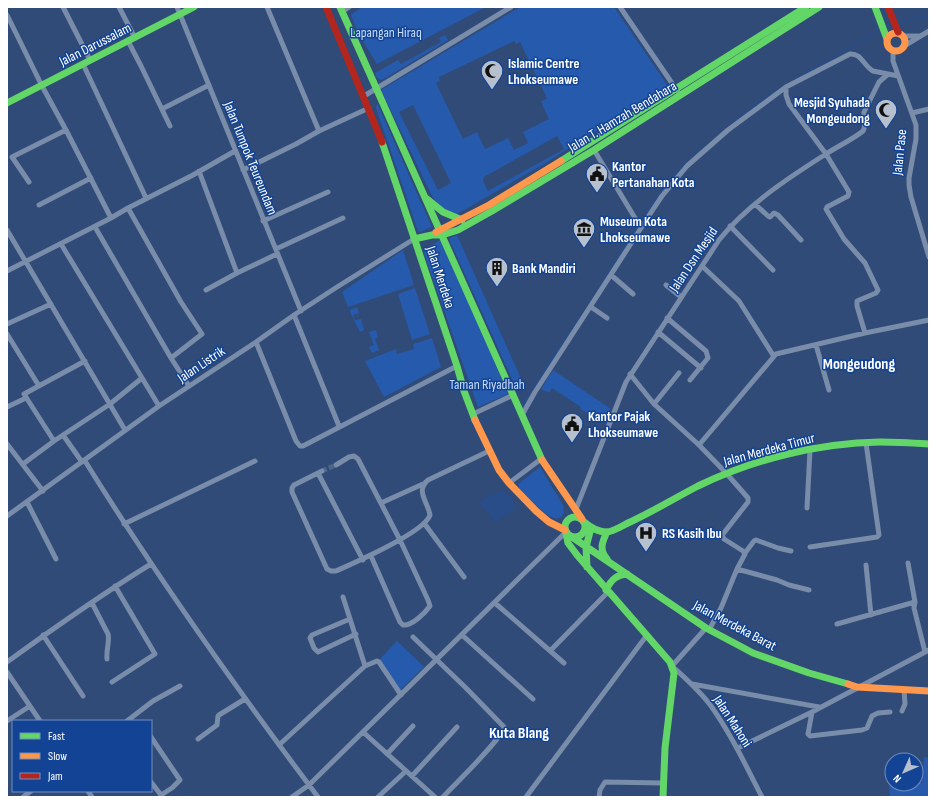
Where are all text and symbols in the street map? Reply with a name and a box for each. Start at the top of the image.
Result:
street label: Jalan Darussalam [55,19,134,70]
park label: Lapangan Hiraq [350,24,422,41]
place label: Islamic Centre Lhokseumawe [508,55,579,88]
mosque icon: Islamic Centre Lhokseumawe [479,58,505,91]
street label: Jalan T. Hamzah Bendahara [564,77,680,156]
place label: Mesjid Syuhada Mongeudong [794,94,870,127]
mosque icon: Mesjid Syuhada Mongeudong [873,97,899,130]
street label: Jalan Tumpok Teureundam [220,98,281,217]
street label: Jalan Pase [889,128,910,177]
place label: Kantor Pertanahan Kota [612,158,695,191]
public building icon: Kantor Pertanahan Kota [584,161,610,194]
place label: Museum Kota Lhokseumawe [600,213,670,246]
museum icon: Museum Kota Lhokseumawe [571,216,597,249]
street label: Jalan Dsn Mesjid [665,224,721,296]
street label: Jalan Merdeka [422,243,459,310]
building icon: Bank Mandiri [484,255,510,288]
place label: Bank Mandiri [512,260,576,277]
street label: Jalan Listrik [174,342,229,387]
district label: Mongeudong [823,355,895,374]
park label: Taman Riyadhah [449,376,525,393]
place label: Kantor Pajak Lhokseumawe [588,408,658,441]
public building icon: Kantor Pajak Lhokseumawe [559,411,585,444]
street label: Jalan Merdeka Timur [721,429,817,470]
hospital icon: RS Kasih Ibu [633,520,659,553]
place label: RS Kasih Ibu [662,525,722,542]
street label: Jalan Merdeka Barat [689,596,779,654]
street label: Jalan Mahoni [709,691,756,750]
legend [12,720,152,792]
district label: Kuta Blang [489,724,549,743]
text: Fast [48,729,65,744]
text: Slow [48,749,67,764]
north arrow [884,752,924,792]
text: Jam [47,769,63,784]
text: N [891,772,904,785]

